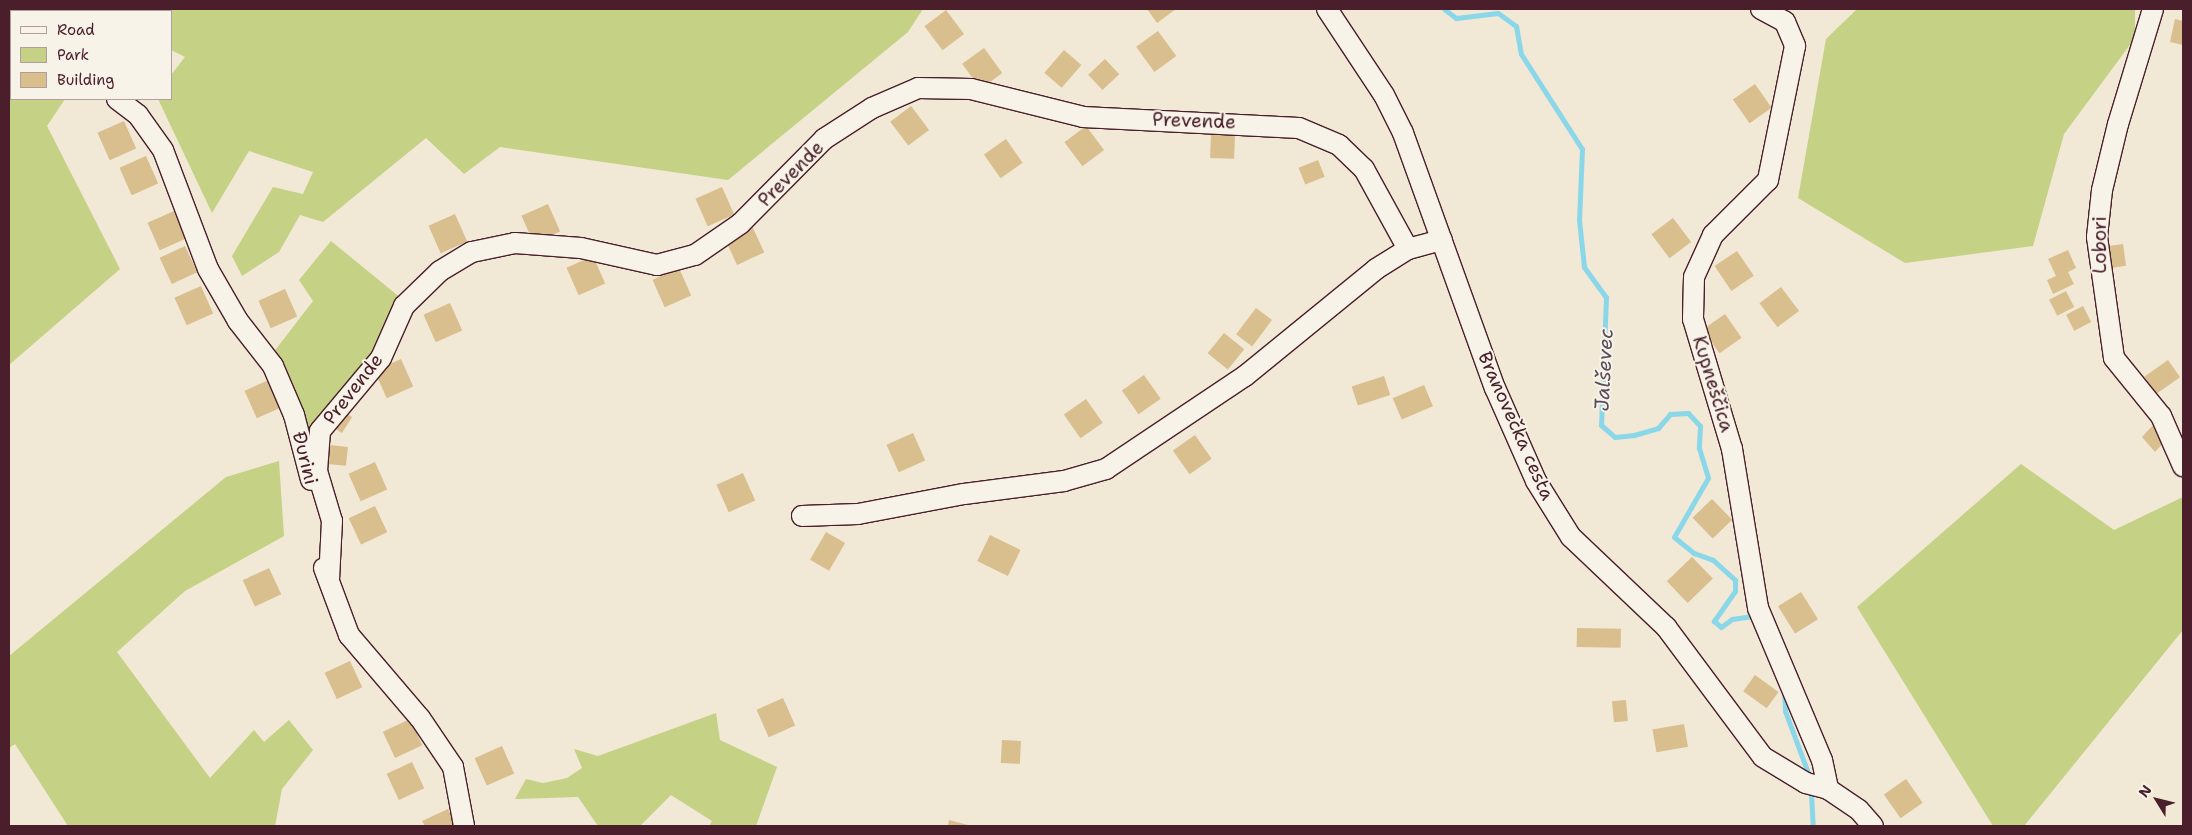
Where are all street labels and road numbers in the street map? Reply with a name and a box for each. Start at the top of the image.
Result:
street label: Prevende [1152,108,1236,134]
street label: Prevende [753,136,829,212]
street label: Lobori [2089,216,2111,274]
street label: Kupneščica [1688,333,1738,435]
street label: Branovečka cesta [1473,348,1559,504]
street label: Prevende [318,349,388,429]
street label: Đurini [287,429,323,487]

